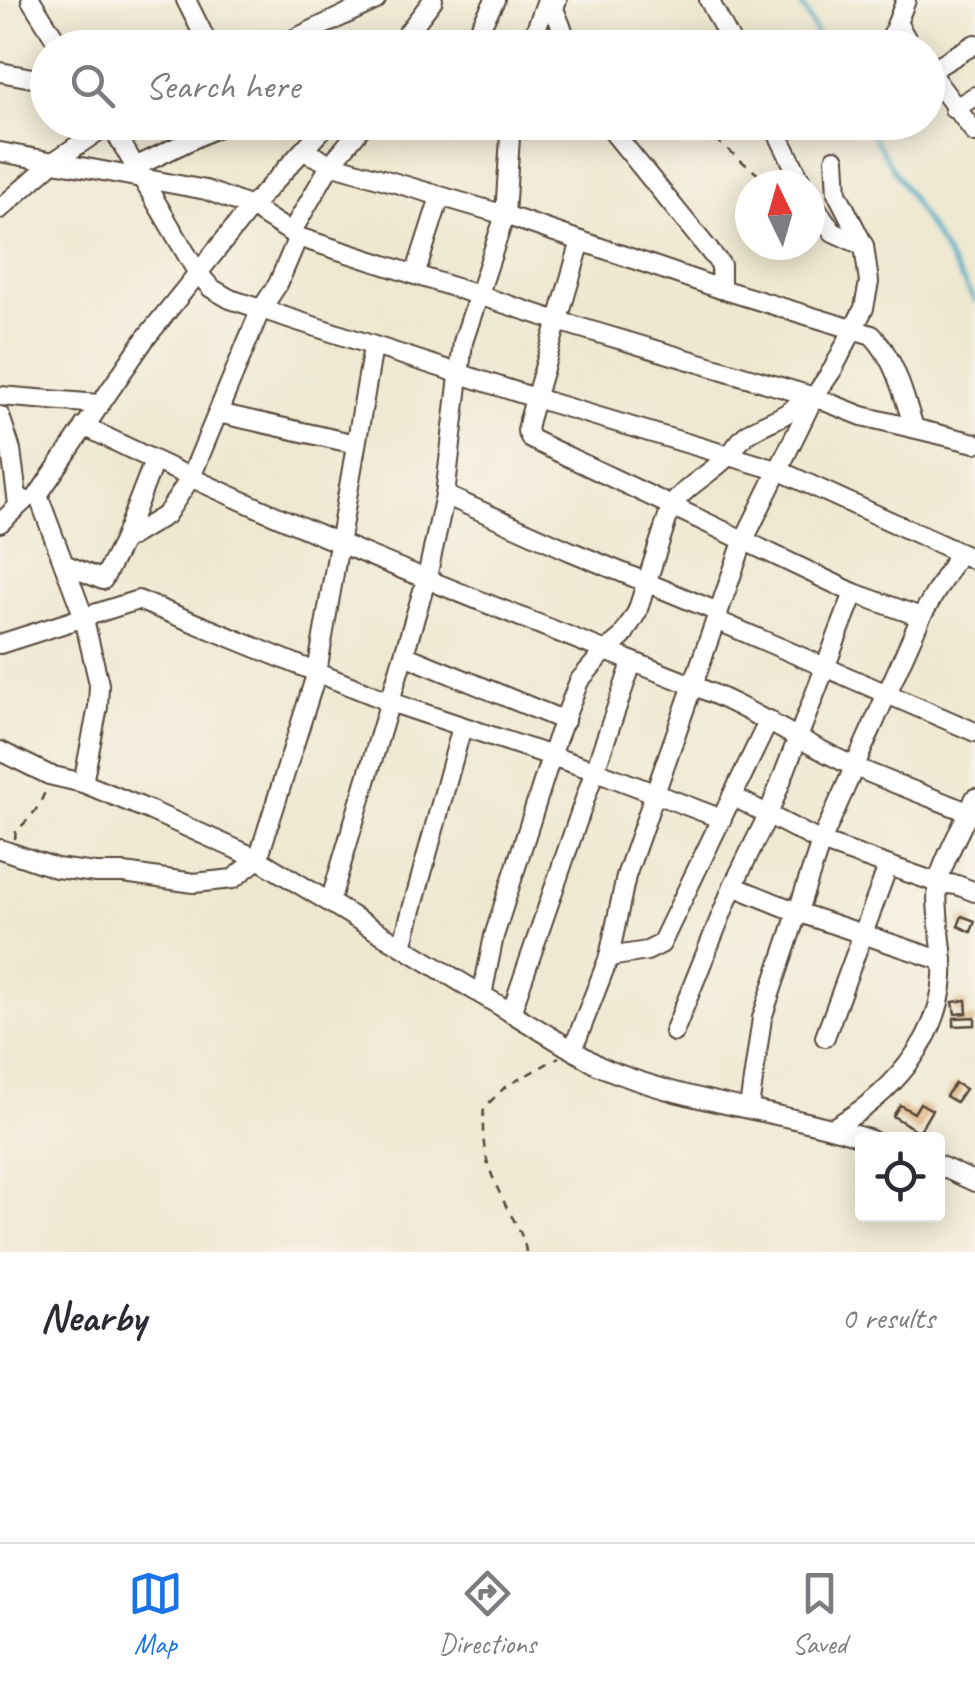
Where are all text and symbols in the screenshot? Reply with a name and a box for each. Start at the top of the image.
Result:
search box [30,30,945,140]
icon: search [65,58,120,113]
text: Search here [145,62,300,109]
north arrow [735,170,825,260]
map controls [855,1132,945,1222]
button: locate [855,1132,945,1222]
text: Nearby [40,1291,146,1344]
text: 0 results [841,1297,935,1338]
tab: Map [128,1566,183,1661]
tab: Directions [439,1566,536,1661]
tab: Saved [792,1566,847,1661]

